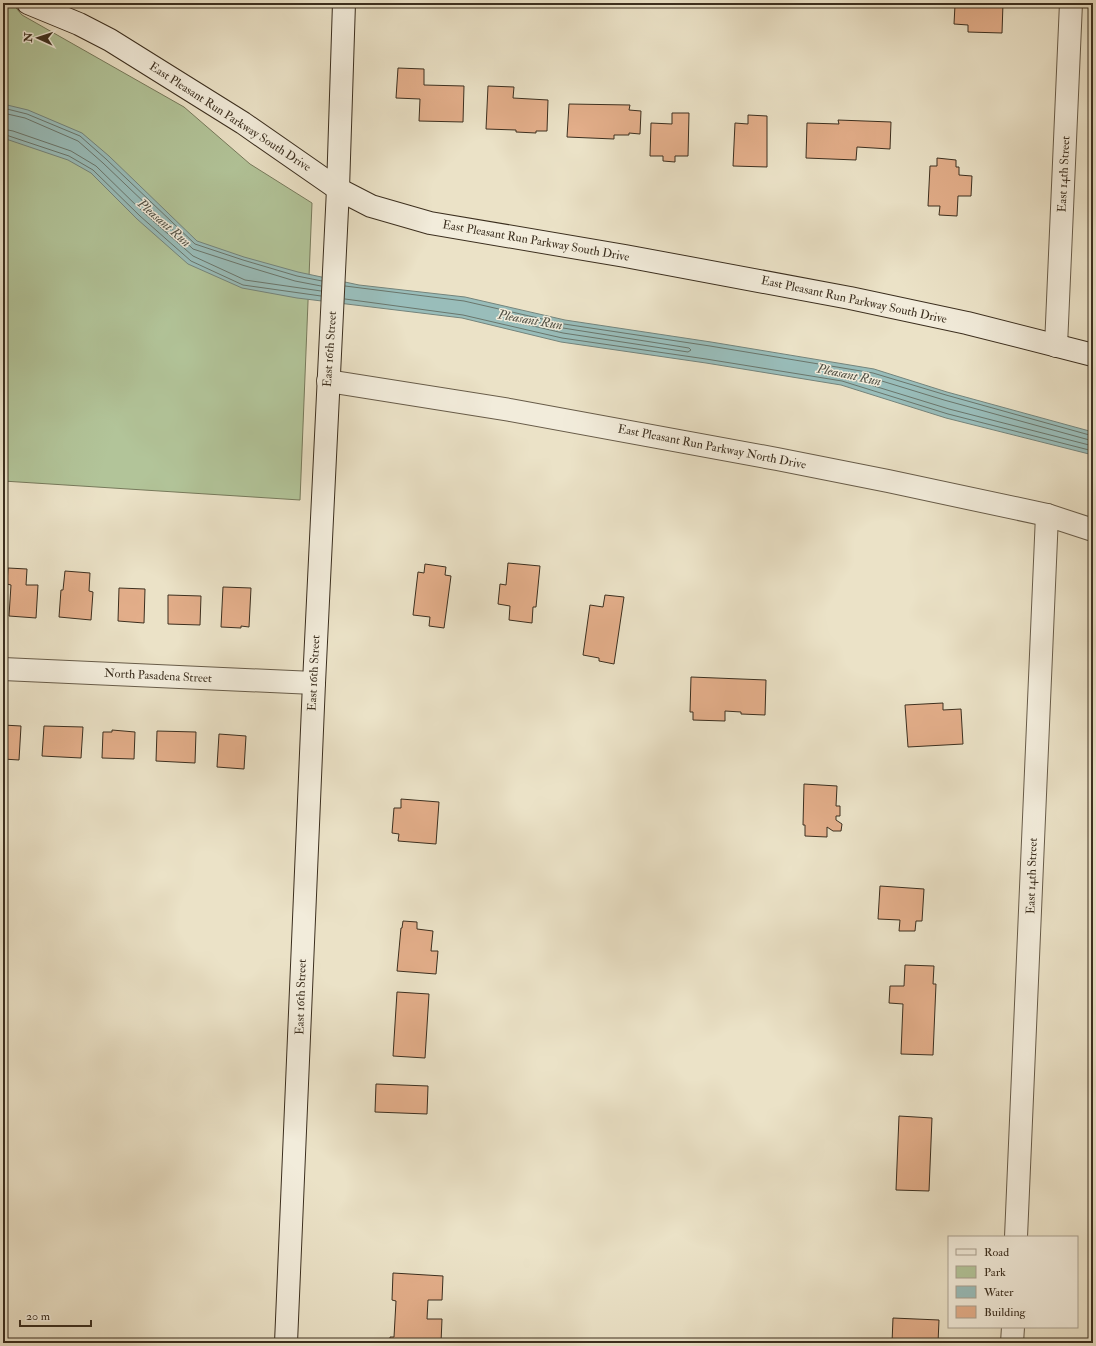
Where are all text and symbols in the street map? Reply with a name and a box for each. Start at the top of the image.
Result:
north arrow [18,18,58,58]
text: N [22,31,35,44]
street label: East Pleasant Run Parkway South Drive [146,59,314,175]
street label: East 14th Street [1055,135,1073,213]
water label: Pleasant Run [133,195,194,250]
street label: East Pleasant Run Parkway South Drive [441,217,631,265]
street label: East Pleasant Run Parkway South Drive [760,273,948,327]
water label: Pleasant Run [495,306,564,334]
street label: East 16th Street [320,310,340,387]
water label: Pleasant Run [814,360,883,390]
street label: East Pleasant Run Parkway North Drive [616,421,808,473]
street label: East 16th Street [305,635,323,711]
street label: North Pasadena Street [104,666,212,686]
street label: East 14th Street [1023,837,1041,914]
street label: East 16th Street [292,959,310,1035]
legend [948,1236,1078,1328]
text: Road [984,1245,1009,1260]
text: Park [984,1265,1006,1280]
text: Water [983,1285,1014,1300]
scale bar [20,1302,91,1328]
text: Building [984,1305,1027,1320]
text: 20 m [26,1309,51,1324]

